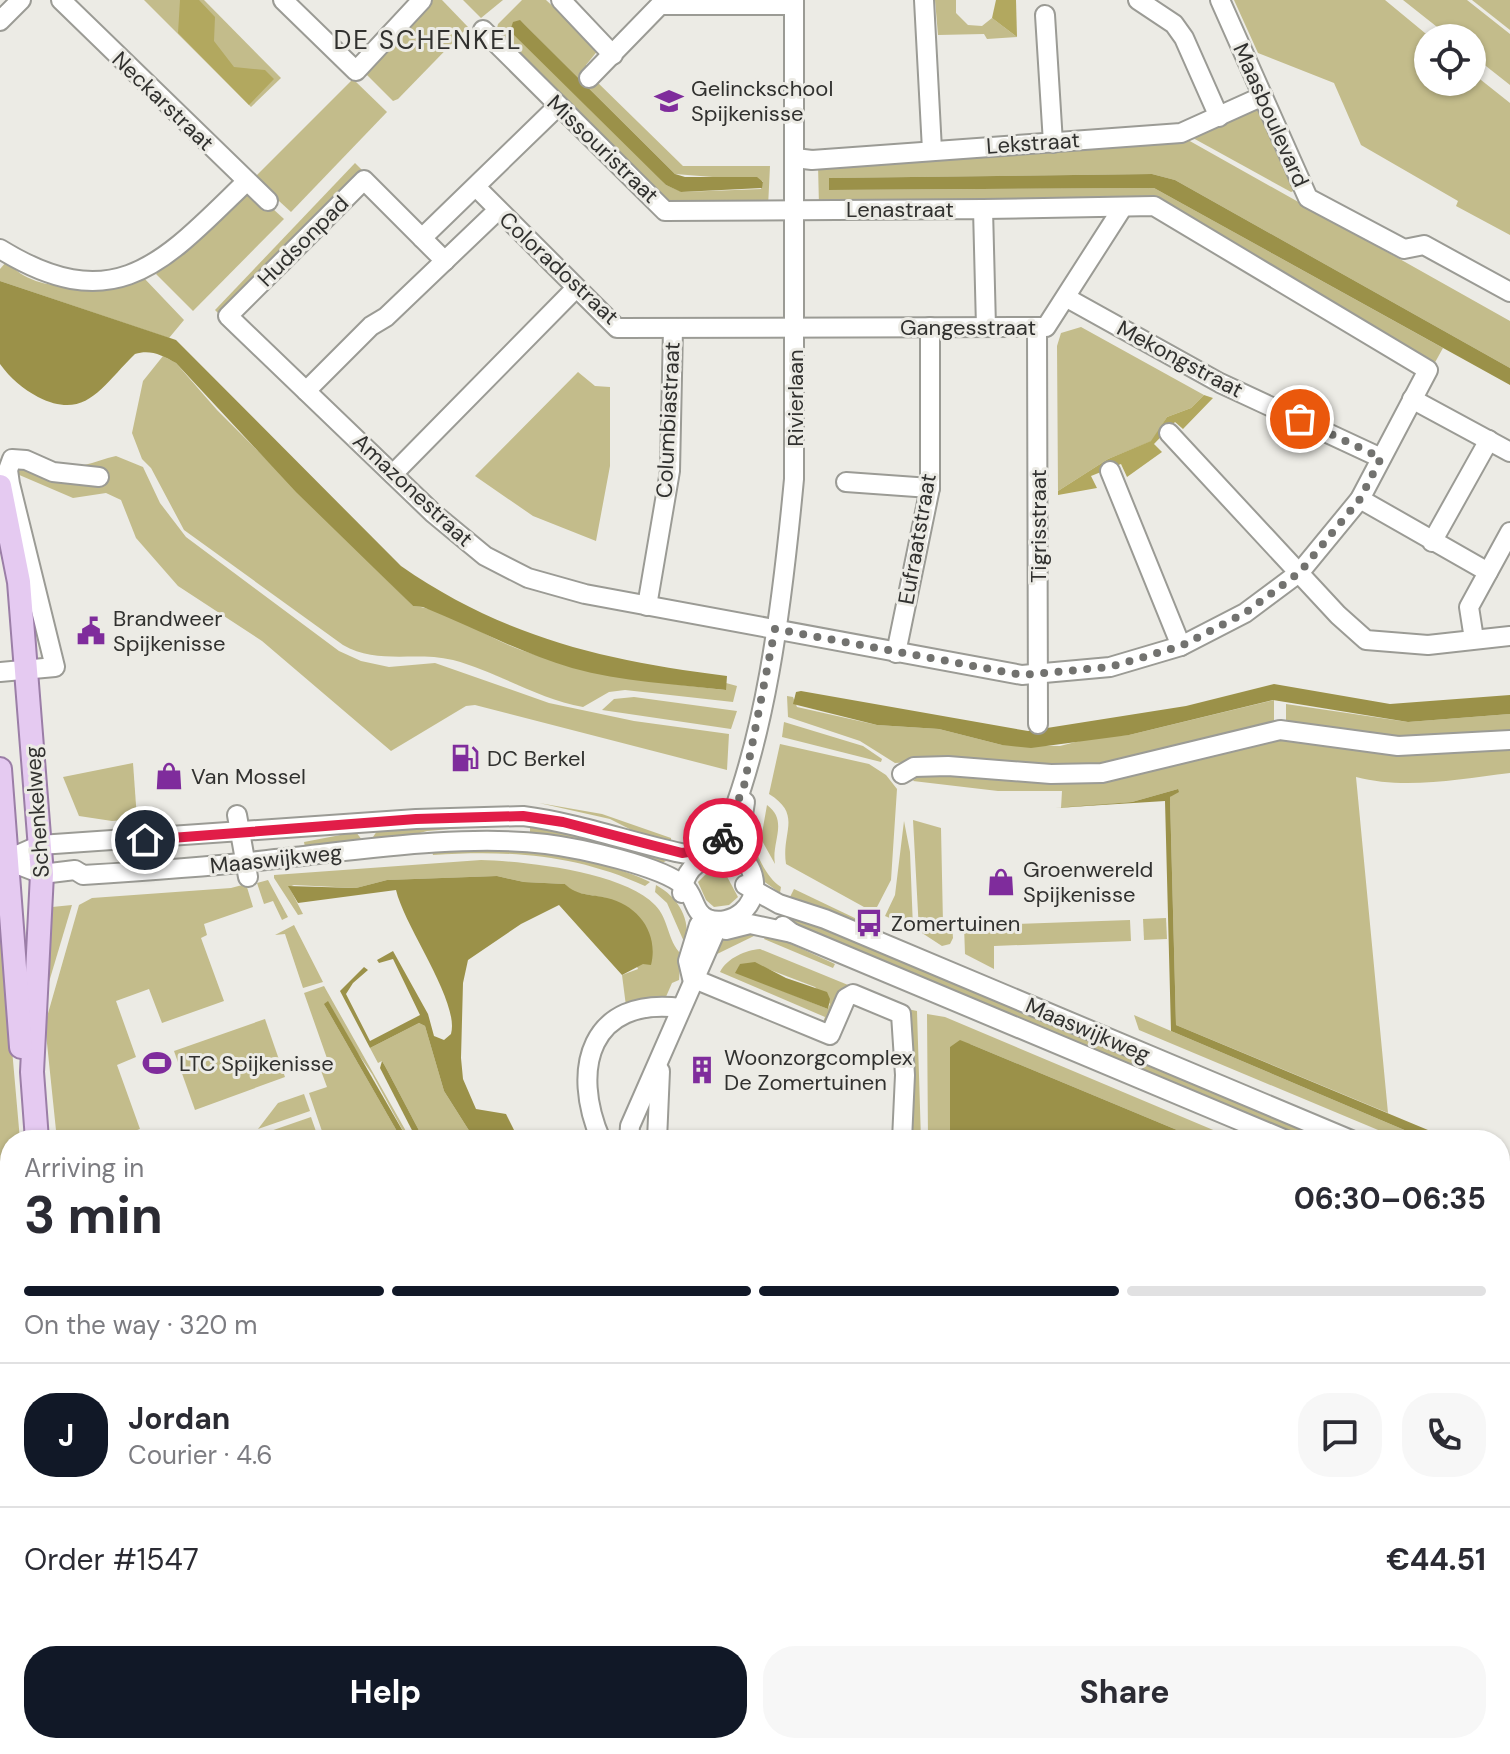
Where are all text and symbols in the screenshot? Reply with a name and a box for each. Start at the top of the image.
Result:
district label: DE SCHENKEL [333,23,523,57]
map controls [1414,24,1486,96]
button: locate [1414,24,1486,96]
street label: Maasboulevard [1226,39,1316,191]
street label: Neckarstraat [106,45,220,157]
place label: Gelinckschool Spijkenisse [691,74,833,128]
school or university icon: Gelinckschool Spijkenisse [654,86,684,116]
street label: Missouristraat [541,88,665,210]
street label: Lekstraat [985,125,1081,161]
street label: Hudsonpad [251,189,355,293]
street label: Lenastraat [846,195,954,224]
street label: Coloradostraat [493,205,625,331]
street label: Gangesstraat [900,313,1036,342]
street label: Mekongstraat [1112,314,1248,404]
street label: Columbiastraat [649,341,687,499]
street label: Rivierlaan [781,349,810,447]
pin [1266,385,1334,453]
icon: bag [1278,397,1322,441]
street label: Amazonestraat [347,427,479,553]
street label: Tigrisstraat [1024,469,1053,583]
street label: Eufraatstraat [891,471,943,607]
place label: Brandweer Spijkenisse [113,604,225,658]
public building icon: Brandweer Spijkenisse [76,616,106,646]
fuel station icon: DC Berkel [450,743,480,773]
place label: DC Berkel [487,744,585,773]
street label: Schenkelweg [18,745,56,879]
shop icon: Van Mossel [154,761,184,791]
place label: Van Mossel [191,762,306,791]
courier [683,798,763,878]
pin [111,806,179,874]
icon: bike [701,816,745,860]
icon: home [123,818,167,862]
street label: Maaswijkweg [209,838,343,880]
place label: Groenwereld Spijkenisse [1023,855,1153,909]
shop icon: Groenwereld Spijkenisse [986,867,1016,897]
bus stop icon: Zomertuinen [854,908,884,938]
place label: Zomertuinen [891,909,1020,938]
street label: Maaswijkweg [1021,991,1155,1069]
place label: Woonzorgcomplex De Zomertuinen [724,1043,913,1097]
sports icon: LTC Spijkenisse [142,1048,172,1078]
place label: LTC Spijkenisse [179,1049,334,1078]
building icon: Woonzorgcomplex De Zomertuinen [687,1055,717,1085]
text: Arriving in [24,1151,144,1185]
text: 06:30–06:35 [1294,1179,1486,1218]
text: 3 min [24,1181,163,1249]
text: On the way · 320 m [24,1308,257,1342]
button: chat [1298,1393,1382,1477]
button: phone [1402,1393,1486,1477]
text: Jordan [128,1399,230,1438]
text: J [58,1416,74,1455]
text: Courier · 4.6 [128,1438,273,1472]
text: Order #1547 [24,1540,199,1579]
text: €44.51 [1386,1540,1486,1579]
button: Help [24,1646,747,1738]
button: Share [763,1646,1486,1738]

